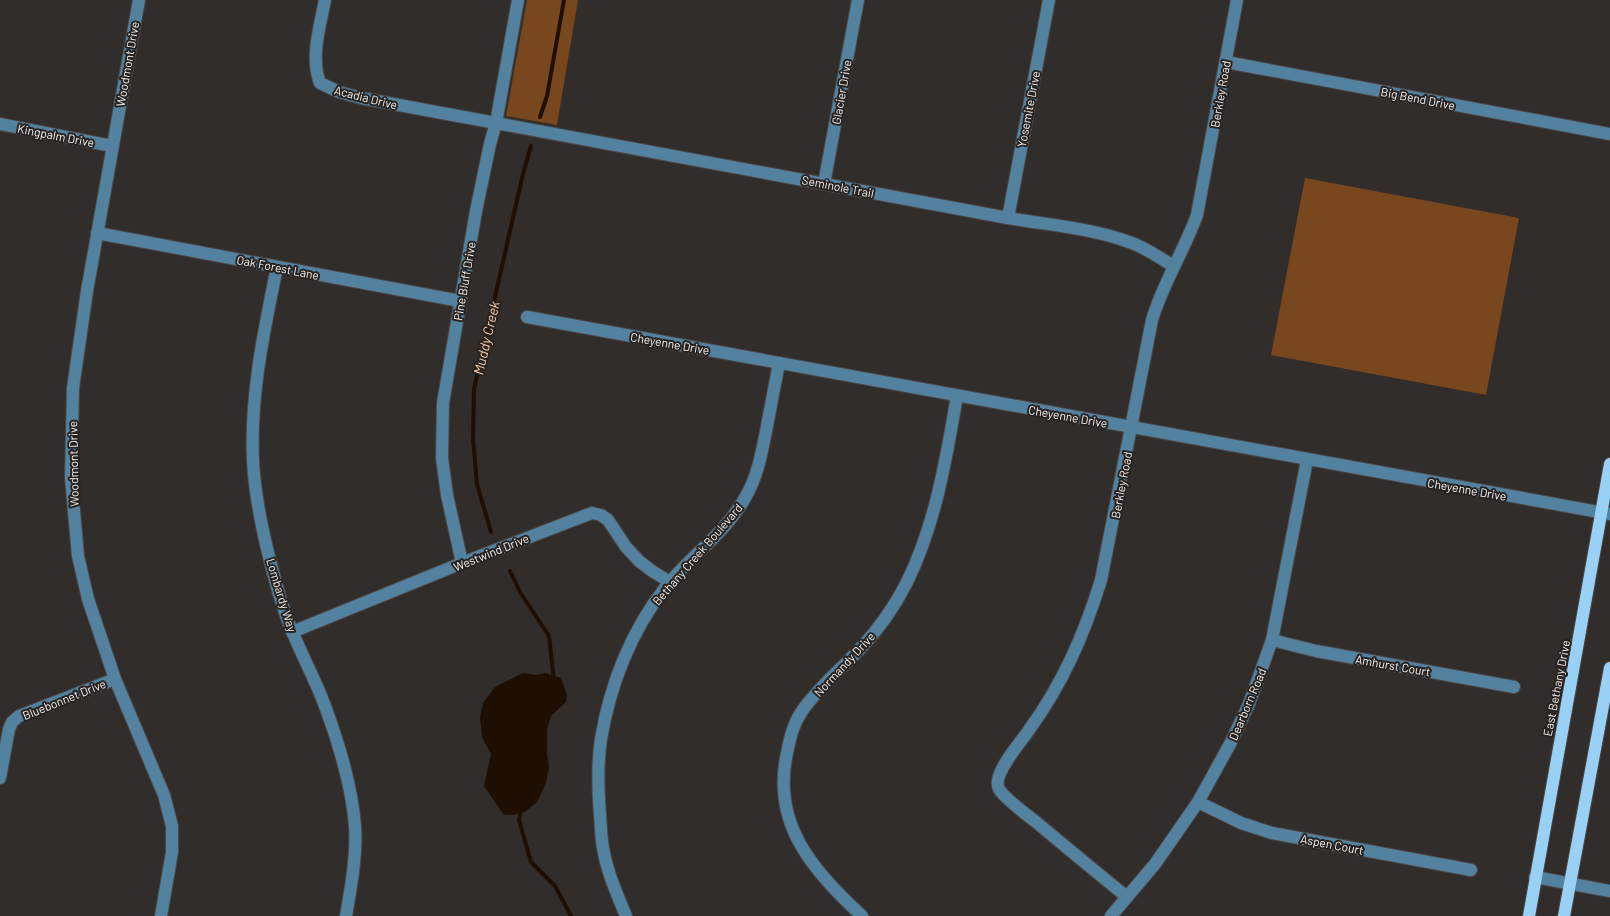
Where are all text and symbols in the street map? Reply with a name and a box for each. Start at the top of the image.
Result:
street label: Woodmont Drive [113,20,141,108]
street label: Glacier Drive [828,59,854,125]
street label: Berkley Road [1207,59,1233,129]
street label: Yosemite Drive [1014,70,1042,148]
street label: Acadia Drive [333,82,399,112]
street label: Big Bend Drive [1380,84,1456,112]
street label: Kingpalm Drive [16,121,96,149]
street label: Seminole Trail [801,172,875,200]
street label: Pine Bluff Drive [450,241,478,321]
street label: Oak Forest Lane [236,252,320,282]
water label: Muddy Creek [469,299,503,377]
street label: Cheyenne Drive [629,329,711,357]
street label: Cheyenne Drive [1027,402,1109,430]
street label: Woodmont Drive [65,421,81,507]
street label: Berkley Road [1108,450,1134,520]
street label: Cheyenne Drive [1426,475,1508,503]
street label: Bethany Creek Boulevard [649,500,745,608]
street label: Westwind Drive [451,530,531,574]
street label: Lombardy Way [264,556,300,634]
street label: Normandy Drive [811,629,877,699]
street label: East Bethany Drive [1540,639,1572,737]
street label: Amhurst Court [1354,651,1432,679]
street label: Dearborn Road [1226,666,1268,742]
street label: Bluebonnet Drive [20,676,108,722]
street label: Aspen Court [1299,831,1365,857]

